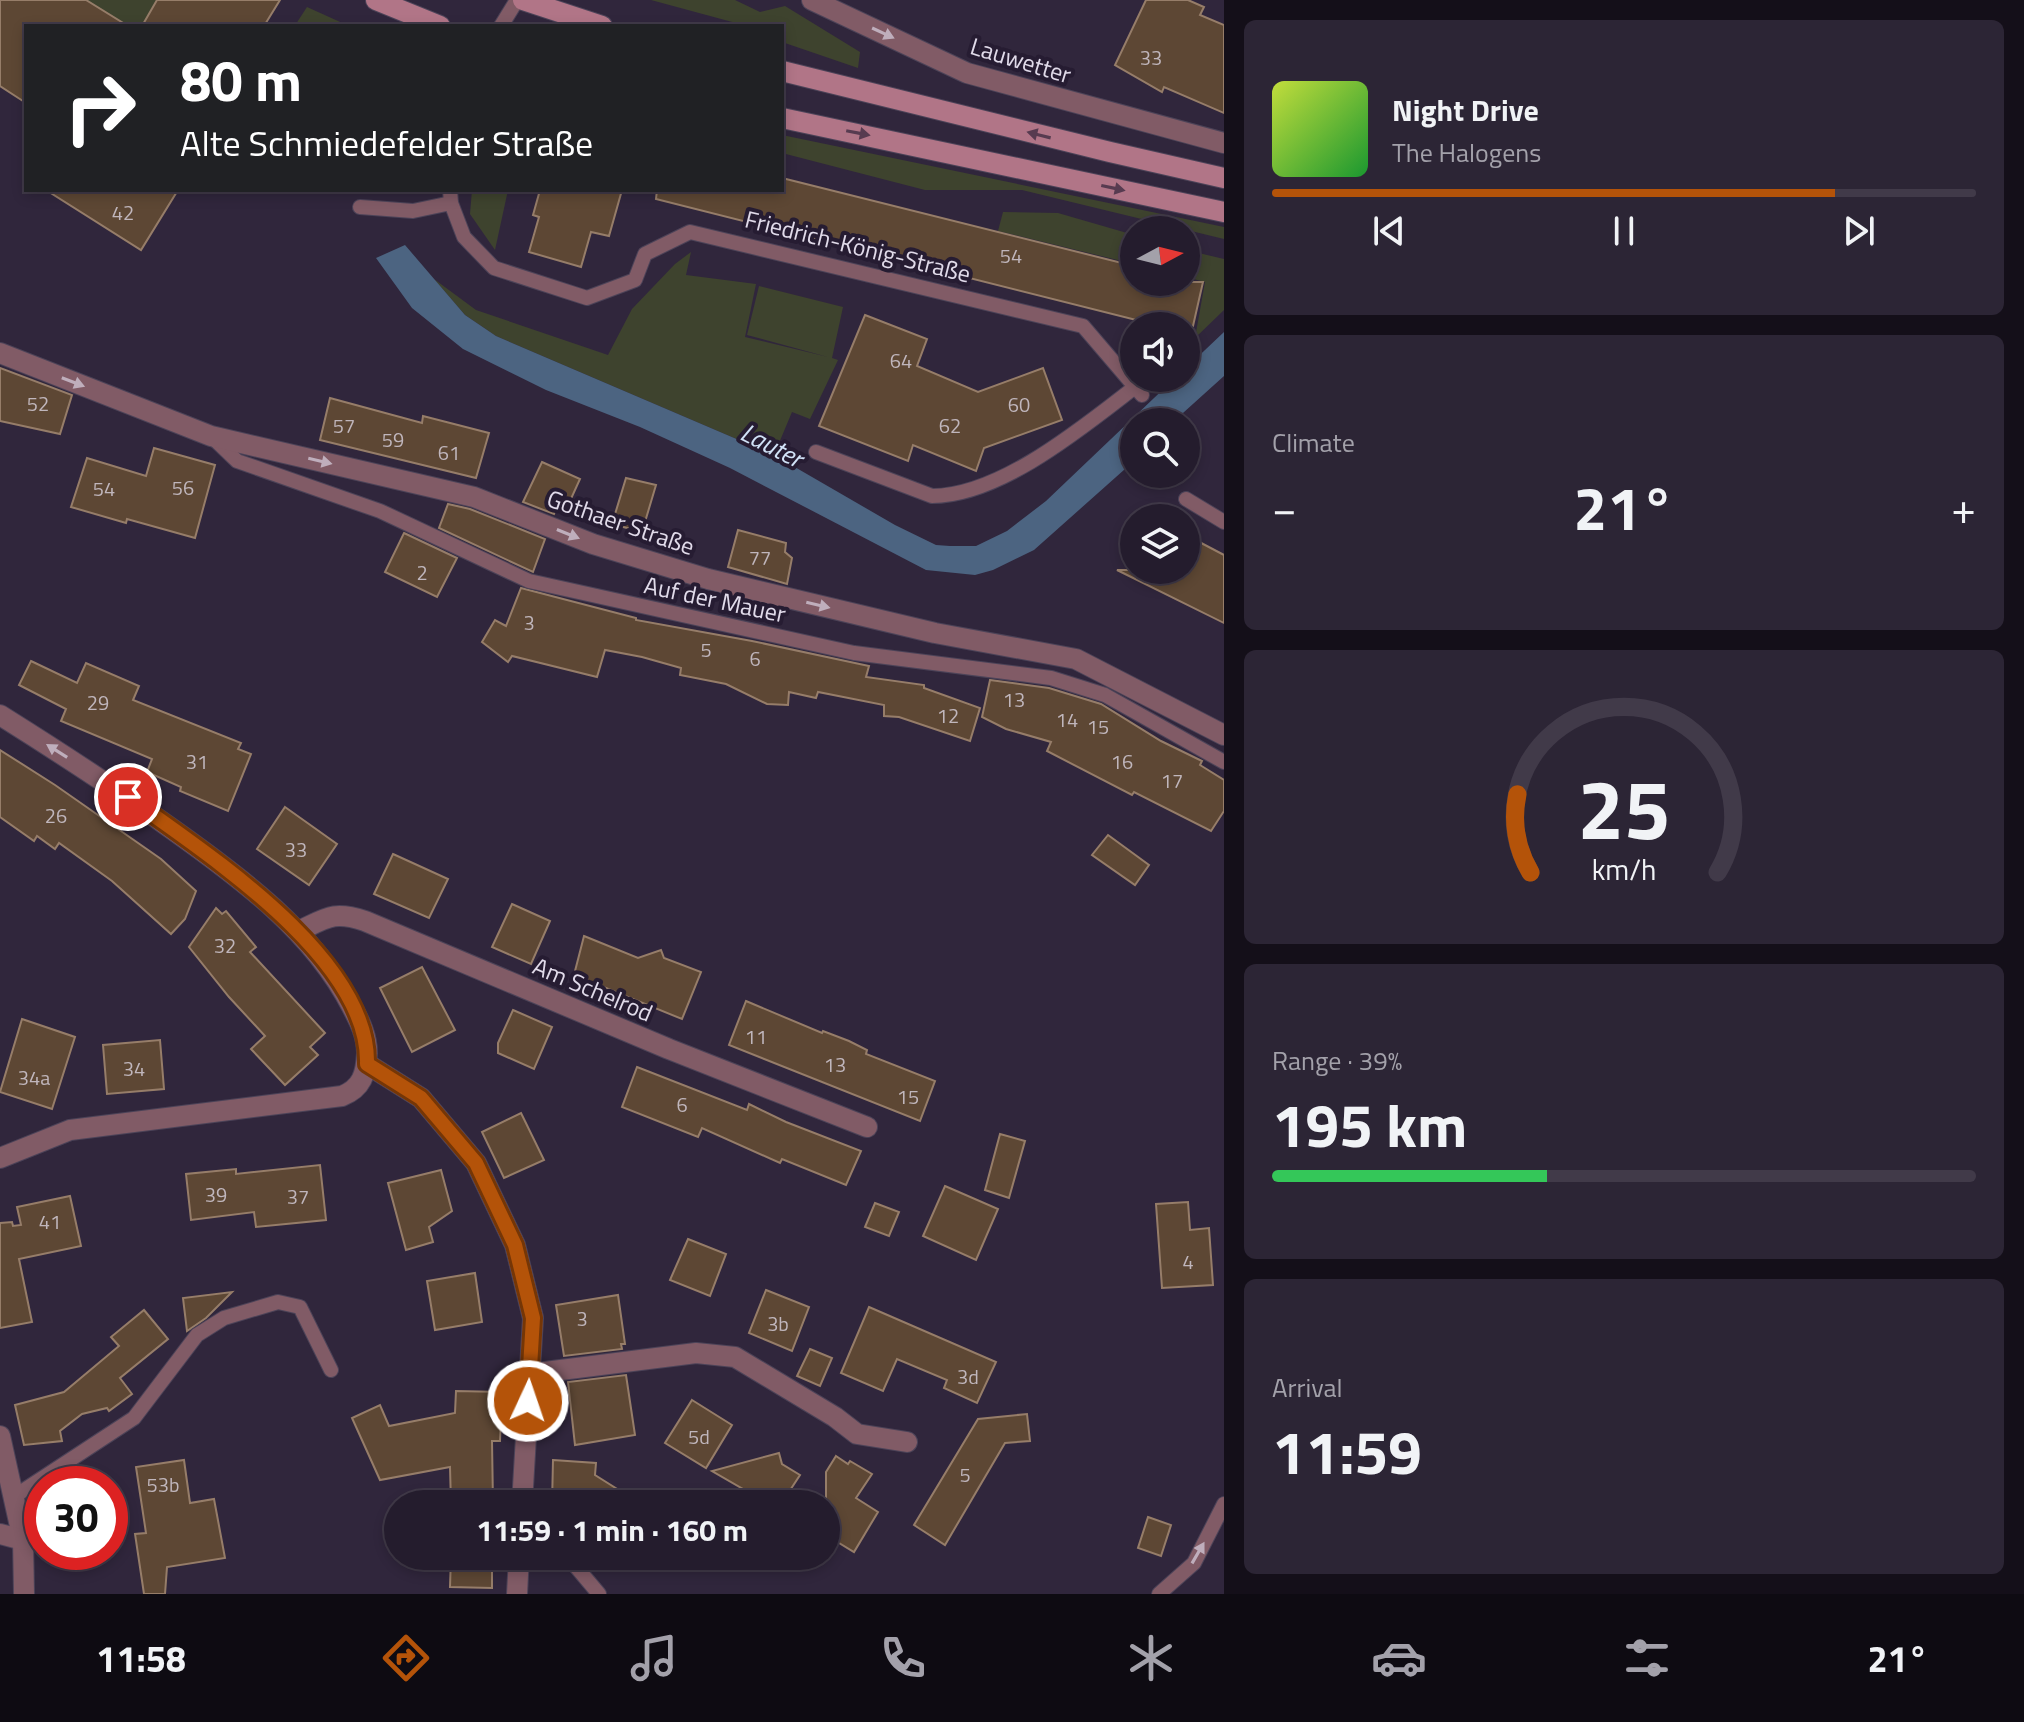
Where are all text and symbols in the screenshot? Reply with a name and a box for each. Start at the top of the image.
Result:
one-way arrow [871,26,894,40]
street label: Lauwetter [966,28,1076,92]
text: 80 m [180,38,302,123]
house number: 33 [1140,42,1162,73]
icon: right [48,56,152,160]
text: Night Drive [1392,87,1539,133]
text: Alte Schmiedefelder Straße [180,115,593,170]
one-way arrow [846,127,871,140]
one-way arrow [1026,129,1051,141]
text: The Halogens [1392,133,1541,172]
one-way arrow [1100,182,1125,195]
house number: 42 [112,197,134,228]
street label: Friedrich-König-Straße [741,201,975,291]
icon: previous [1367,209,1411,253]
icon: pause [1602,209,1646,253]
icon: next [1837,209,1881,253]
north arrow [1120,216,1200,296]
map controls [1120,216,1200,584]
house number: 54 [1000,240,1022,271]
button: sound [1120,312,1200,392]
house number: 64 [890,345,912,376]
one-way arrow [61,376,85,389]
house number: 52 [27,388,49,419]
house number: 60 [1008,389,1030,420]
button: search [1120,408,1200,488]
house number: 57 [333,410,355,441]
house number: 62 [939,410,961,441]
water label: Lauter [734,413,812,478]
text: Climate [1272,423,1355,462]
house number: 59 [382,424,404,455]
house number: 61 [438,437,460,468]
one-way arrow [307,455,332,468]
text: 21° [1574,462,1674,553]
house number: 56 [172,472,194,503]
house number: 54 [93,473,115,504]
text: − [1272,474,1297,541]
text: + [1951,474,1976,541]
street label: Gothaer Straße [542,480,700,564]
button: layers [1120,504,1200,584]
one-way arrow [556,528,580,541]
house number: 77 [749,542,771,573]
house number: 2 [416,557,428,588]
street label: Auf der Mauer [641,566,789,632]
one-way arrow [806,599,831,612]
house number: 3 [523,607,535,638]
house number: 5 [700,634,712,665]
house number: 6 [749,643,761,674]
house number: 13 [1003,684,1025,715]
house number: 29 [87,687,109,718]
house number: 12 [937,700,959,731]
house number: 14 [1056,704,1078,735]
house number: 15 [1087,711,1109,742]
one-way arrow [46,744,68,758]
text: 25 [1577,745,1671,871]
house number: 31 [186,746,208,777]
house number: 16 [1111,746,1133,777]
pin [94,763,162,831]
house number: 17 [1161,765,1183,796]
icon: arrive [106,775,150,819]
house number: 26 [45,800,67,831]
house number: 33 [285,834,307,865]
text: km/h [1592,848,1656,891]
house number: 32 [214,930,236,961]
street label: Am Schelrod [527,948,659,1030]
house number: 11 [745,1021,767,1052]
text: Range · 39% [1272,1041,1402,1080]
house number: 13 [824,1049,846,1080]
house number: 34 [123,1053,145,1084]
house number: 34a [18,1062,50,1093]
text: 195 km [1272,1079,1467,1170]
house number: 15 [897,1081,919,1112]
house number: 6 [676,1089,688,1120]
house number: 39 [205,1179,227,1210]
house number: 37 [287,1181,309,1212]
house number: 41 [39,1206,61,1237]
house number: 4 [1182,1246,1194,1277]
house number: 3 [576,1303,588,1334]
house number: 3b [767,1308,789,1339]
position arrow [486,1359,570,1443]
house number: 3d [957,1361,979,1392]
text: Arrival [1272,1368,1343,1407]
text: 11:59 [1272,1406,1422,1497]
house number: 5d [688,1421,710,1452]
house number: 5 [959,1459,971,1490]
speed limit sign: 30 [24,1466,128,1570]
house number: 53b [147,1469,179,1500]
text: 11:59 · 1 min · 160 m [476,1507,748,1553]
one-way arrow [1191,1542,1205,1564]
icon: directions [378,1630,434,1686]
icon: music [626,1630,682,1686]
icon: phone [875,1630,931,1686]
icon: climate [1123,1630,1179,1686]
icon: car [1371,1630,1427,1686]
icon: filters [1619,1630,1675,1686]
text: 11:58 [96,1631,186,1686]
text: 21° [1867,1631,1928,1686]

